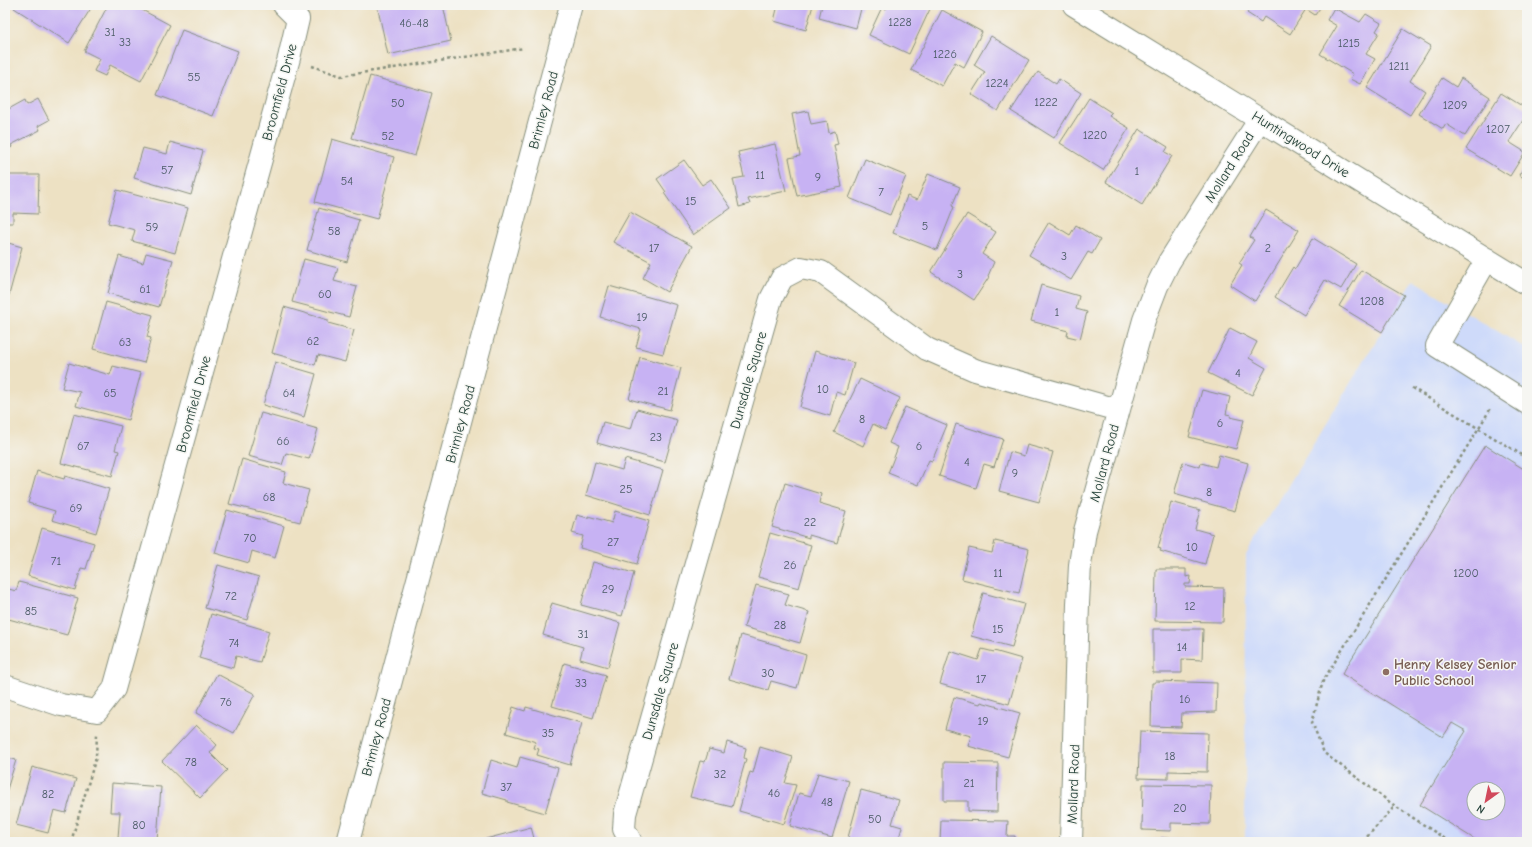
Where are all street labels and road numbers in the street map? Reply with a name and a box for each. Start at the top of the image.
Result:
street label: Broomfield Drive [258,42,301,143]
street label: Brimley Road [525,69,562,151]
street label: Huntingwood Drive [1249,107,1353,181]
street label: Mollard Road [1201,129,1258,206]
street label: Dunsdale Square [726,329,771,431]
street label: Broomfield Drive [172,354,215,455]
street label: Brimley Road [442,383,479,465]
street label: Mollard Road [1086,422,1123,504]
street label: Dunsdale Square [638,640,683,742]
street label: Brimley Road [358,696,395,778]
street label: Mollard Road [1064,744,1083,824]

